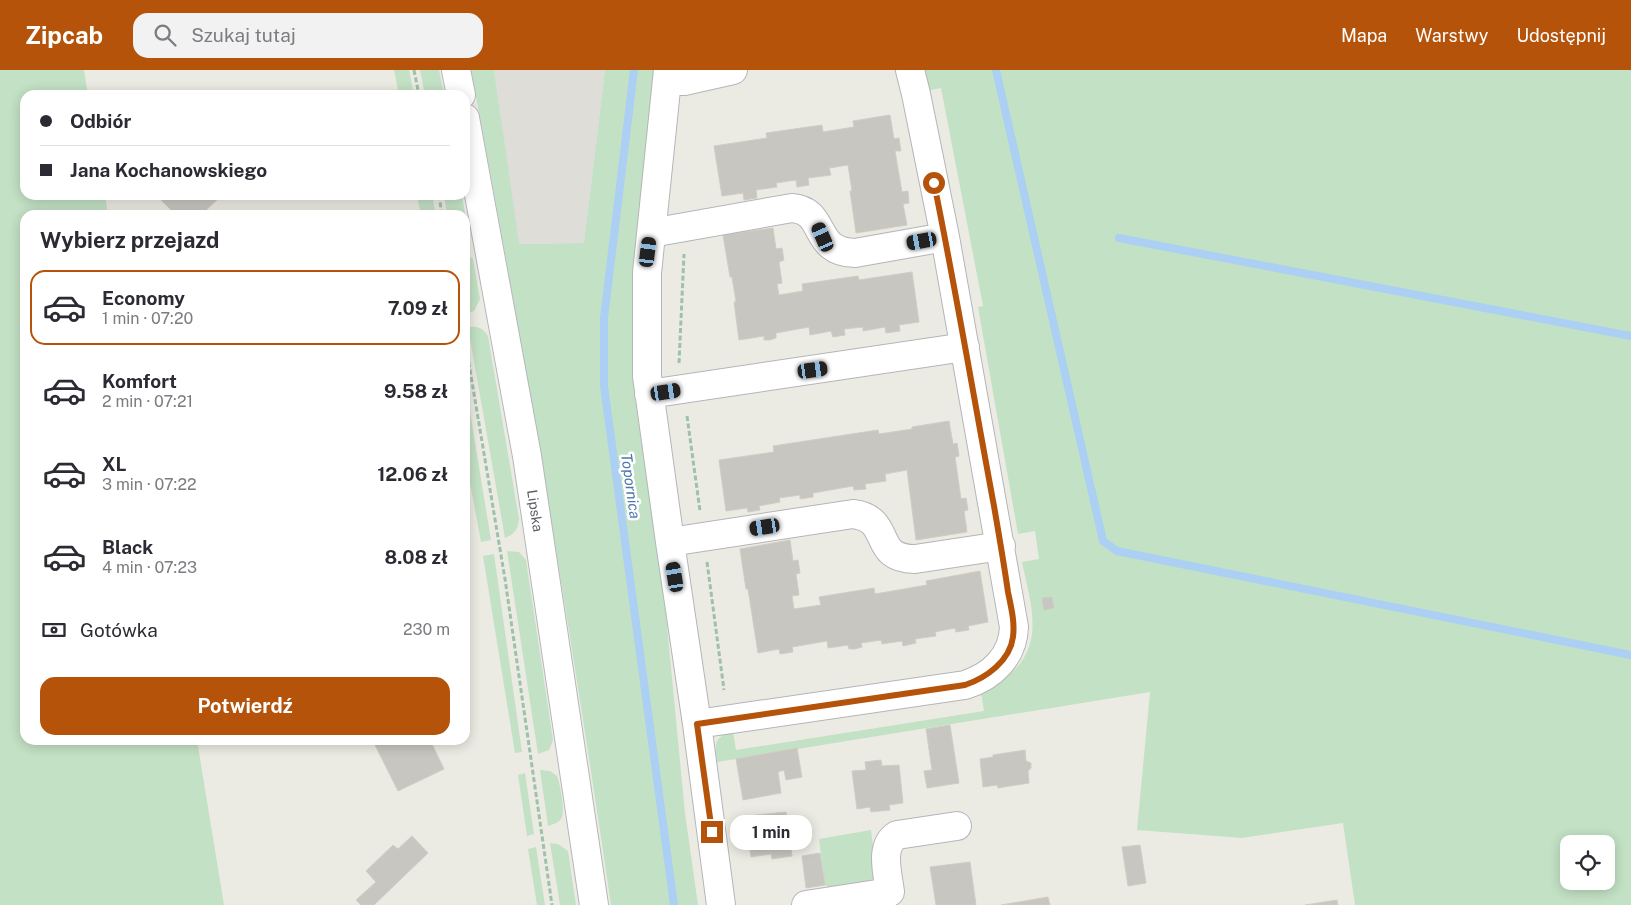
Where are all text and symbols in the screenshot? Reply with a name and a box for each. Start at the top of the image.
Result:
search box [133,13,483,58]
text: Zipcab [25,21,103,49]
icon: search [151,21,179,49]
text: Szukaj tutaj [191,24,296,46]
text: Mapa [1341,25,1387,46]
text: Warstwy [1415,25,1488,46]
text: Udostępnij [1516,25,1606,46]
text: Odbiór [70,110,131,132]
text: Jana Kochanowskiego [70,159,267,181]
route start [923,172,945,194]
car [810,220,835,254]
text: Wybierz przejazd [40,227,220,253]
car [905,231,938,251]
car [638,236,657,268]
icon: car [42,285,87,330]
text: Economy [102,287,185,309]
text: 7.09 zł [388,297,448,319]
text: 1 min · 07:20 [102,309,193,328]
car [797,360,828,380]
icon: car [42,368,87,413]
text: Komfort [102,370,177,392]
text: 9.58 zł [384,380,448,402]
car [650,382,681,402]
text: 2 min · 07:21 [102,392,193,411]
icon: car [42,451,87,496]
water label: Topornica [618,452,644,520]
text: XL [102,453,127,475]
text: 12.06 zł [377,463,448,485]
text: 3 min · 07:22 [102,475,197,494]
street label: Lipska [524,489,546,533]
car [749,517,780,537]
icon: car [42,534,87,579]
text: Black [102,536,153,558]
text: 8.08 zł [384,546,448,568]
text: 4 min · 07:23 [102,558,197,577]
car [665,561,684,593]
icon: cash [40,616,68,644]
text: Gotówka [80,619,158,641]
text: 230 m [403,620,450,639]
button: Potwierdź [40,677,450,735]
callout: 1 min [730,814,812,850]
route end [701,821,723,843]
text: 1 min [752,823,790,842]
map controls [1560,835,1615,890]
button: locate [1560,835,1615,890]

